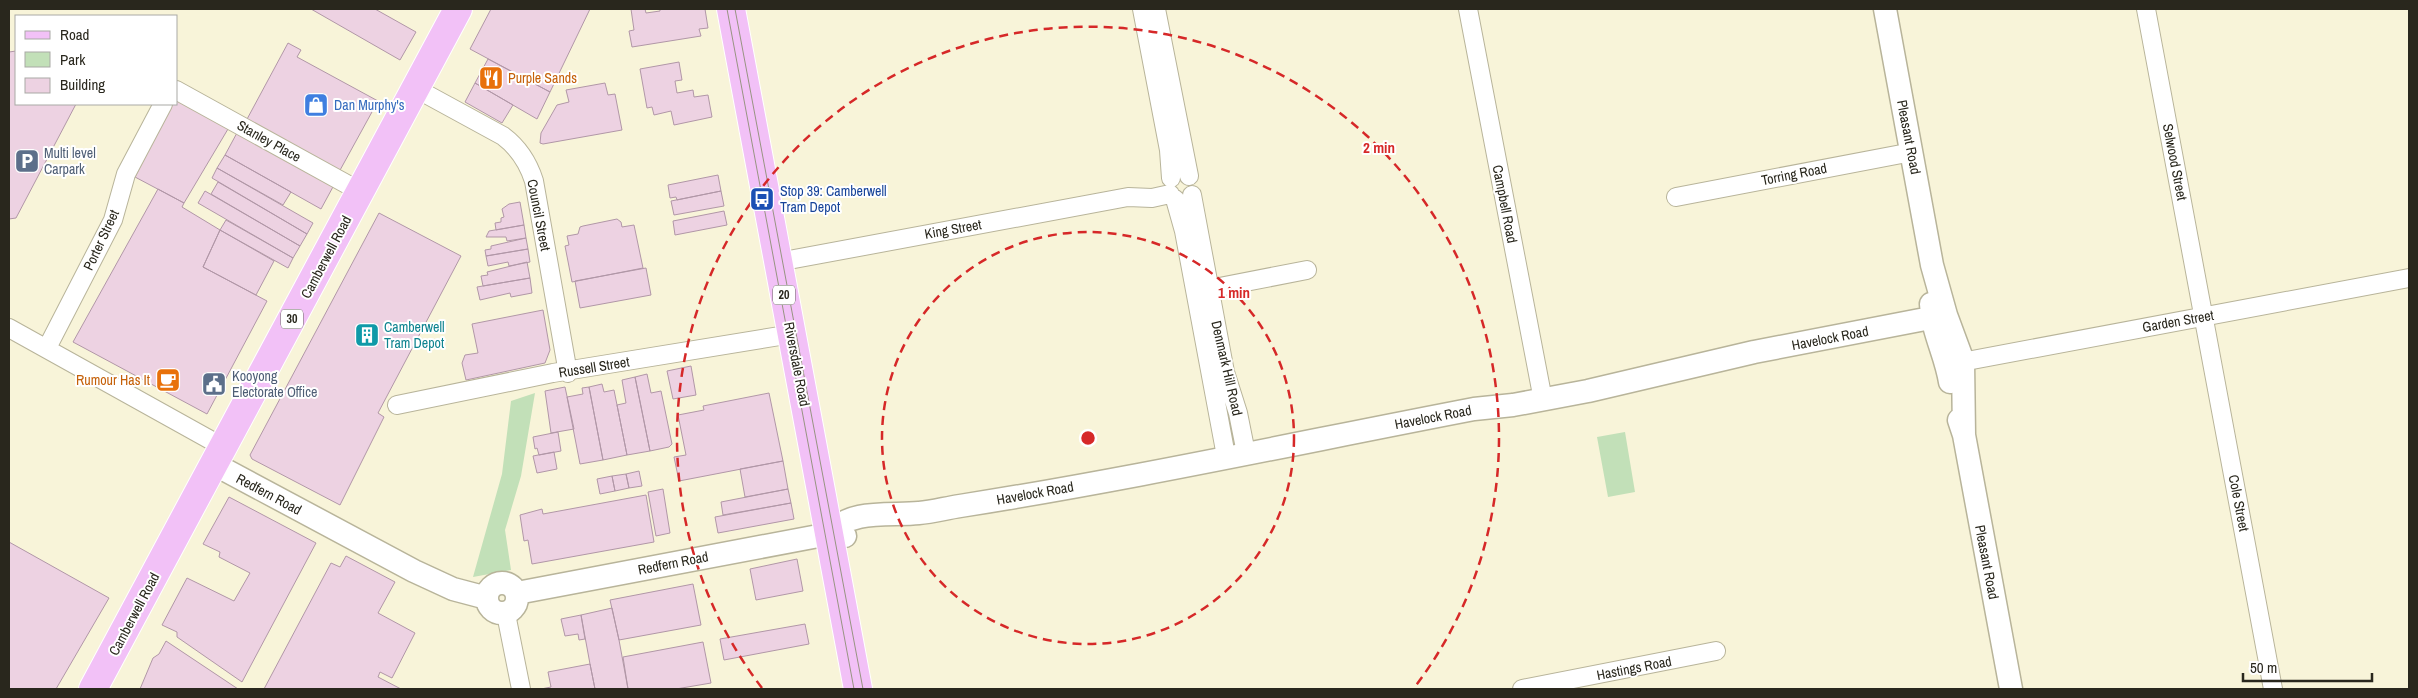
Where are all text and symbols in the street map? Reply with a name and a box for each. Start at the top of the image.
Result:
legend [15,15,178,105]
text: Road [60,24,89,45]
text: Park [60,49,86,70]
restaurant icon: Purple Sands [478,65,504,91]
place label: Purple Sands [508,69,577,87]
text: Building [60,74,105,95]
shop icon: Dan Murphy's [303,92,329,118]
place label: Dan Murphy's [334,96,405,114]
street label: Pleasant Road [1893,98,1925,176]
street label: Stanley Place [234,116,304,166]
street label: Selwood Street [2159,122,2191,202]
text: 2 min [1363,137,1395,158]
place label: Multi level Carpark [44,144,96,178]
parking icon: Multi level Carpark [14,148,40,174]
street label: Torring Road [1760,159,1828,189]
street label: Campbell Road [1489,163,1521,245]
street label: Council Street [523,178,555,252]
place label: Stop 39: Camberwell Tram Depot [780,182,887,216]
bus stop icon: Stop 39: Camberwell Tram Depot [749,186,775,212]
street label: Porter Street [79,207,123,273]
street label: Camberwell Road [297,212,355,302]
street label: King Street [923,215,983,243]
text: 1 min [1218,282,1250,303]
road number: 20 [773,286,795,304]
street label: Garden Street [2141,306,2215,336]
road number: 30 [281,310,303,328]
place label: Camberwell Tram Depot [384,318,445,352]
street label: Denmark Hill Road [1207,319,1247,417]
street label: Riversdale Road [780,320,814,408]
building icon: Camberwell Tram Depot [354,322,380,348]
street label: Havelock Road [1790,322,1870,354]
street label: Russell Street [557,353,631,381]
cafe icon: Rumour Has It [155,367,181,393]
place label: Kooyong Electorate Office [232,367,317,401]
place label: Rumour Has It [76,371,150,389]
public building icon: Kooyong Electorate Office [201,371,227,397]
street label: Havelock Road [1393,401,1473,433]
centre of rings [1079,429,1097,447]
street label: Redfern Road [233,469,305,519]
street label: Cole Street [2225,473,2253,533]
street label: Havelock Road [995,477,1075,509]
street label: Pleasant Road [1971,523,2003,601]
street label: Redfern Road [636,547,710,579]
street label: Camberwell Road [105,569,163,659]
scale bar [2243,650,2372,682]
street label: Hastings Road [1595,652,1673,684]
text: 50 m [2250,657,2277,678]

